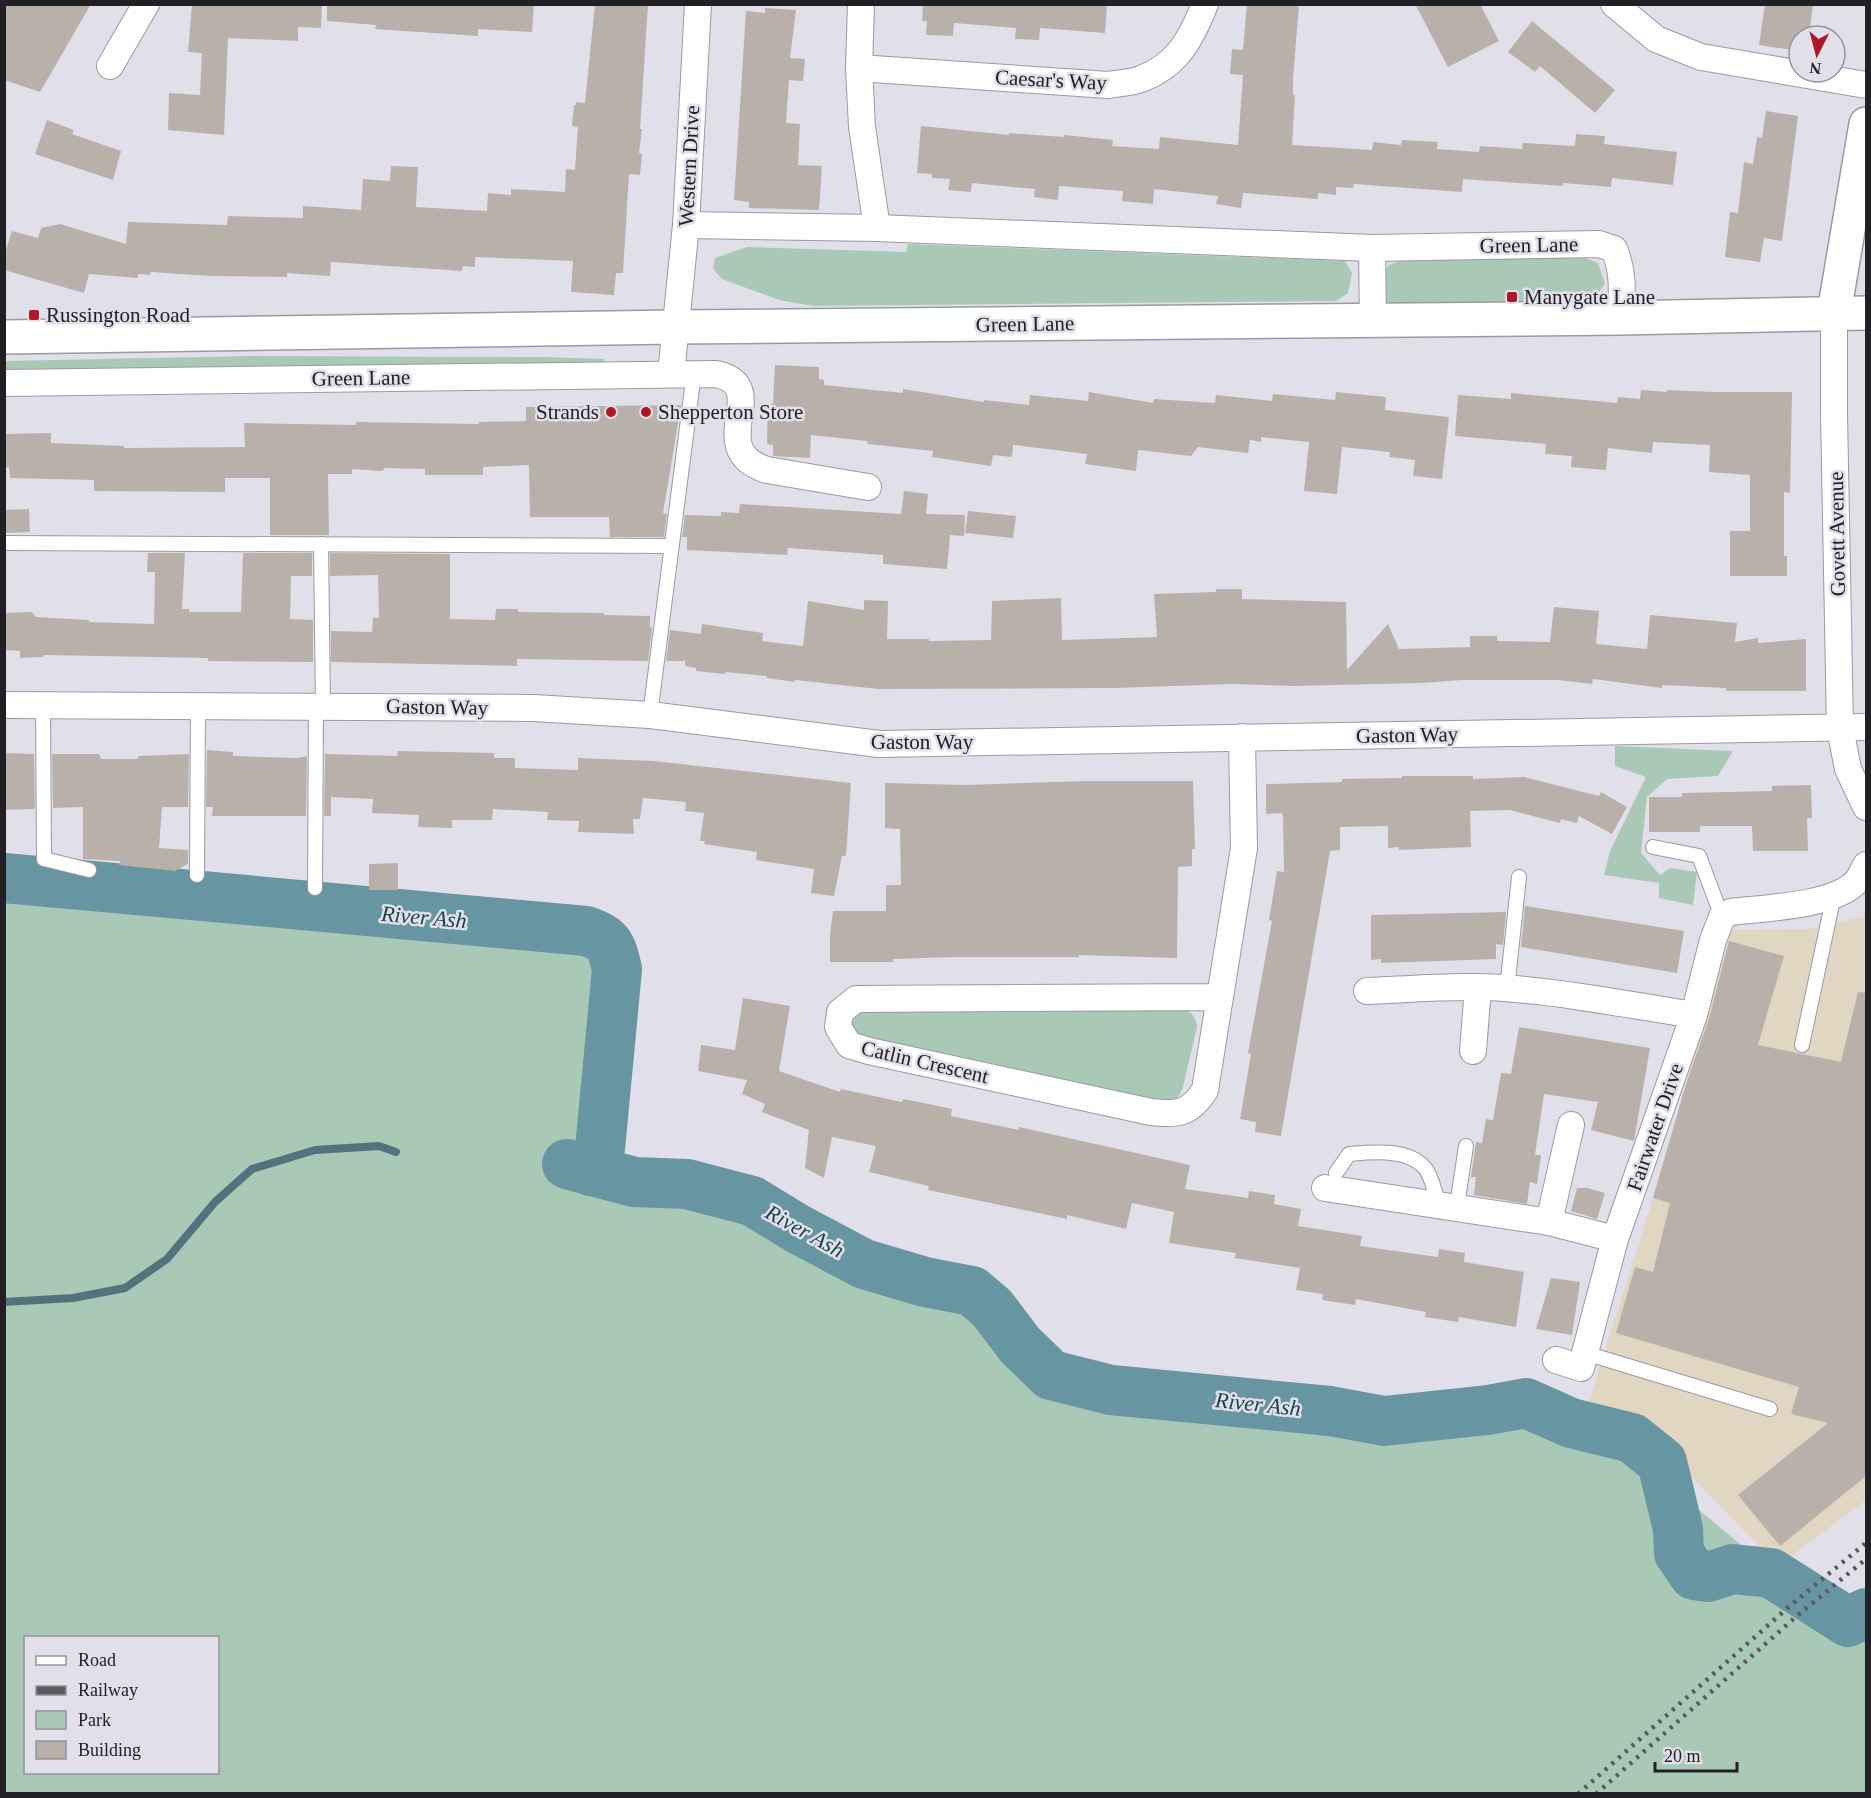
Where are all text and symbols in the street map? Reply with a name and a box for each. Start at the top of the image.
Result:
north arrow [1787,24,1847,84]
text: N [1808,59,1822,77]
street label: Caesar's Way [994,65,1108,95]
street label: Western Drive [674,105,704,227]
street label: Green Lane [1480,232,1578,258]
place label: Manygate Lane [1524,285,1655,309]
marker: Manygate Lane [1505,290,1519,304]
place label: Russington Road [46,303,191,327]
marker: Russington Road [27,308,41,322]
street label: Green Lane [976,311,1074,337]
street label: Green Lane [312,365,410,391]
place label: Strands [536,400,599,424]
place label: Shepperton Store [658,400,803,424]
marker: Strands [604,405,618,419]
marker: Shepperton Store [639,405,653,419]
street label: Govett Avenue [1824,471,1850,597]
street label: Gaston Way [386,694,489,720]
street label: Gaston Way [1356,722,1459,748]
street label: Gaston Way [871,730,974,754]
water label: River Ash [379,901,468,933]
street label: Catlin Crescent [859,1036,991,1088]
street label: Fairwater Drive [1622,1060,1688,1194]
water label: River Ash [761,1199,849,1263]
water label: River Ash [1213,1387,1302,1421]
legend [24,1636,219,1774]
text: Road [78,1650,116,1670]
text: Railway [78,1680,138,1700]
text: Park [78,1710,111,1730]
scale bar [1655,1735,1738,1773]
text: Building [78,1740,141,1760]
text: 20 m [1664,1746,1701,1766]

